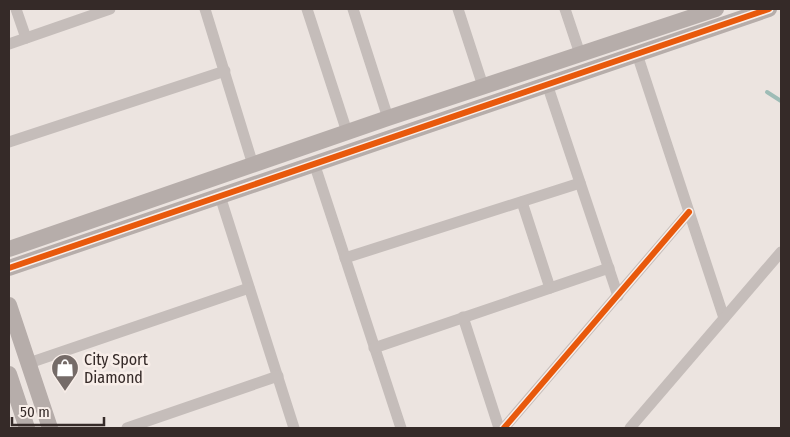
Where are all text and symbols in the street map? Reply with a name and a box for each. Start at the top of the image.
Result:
place label: City Sport Diamond [84,350,149,387]
shop icon: City Sport Diamond [50,353,80,392]
scale bar [12,394,105,426]
text: 50 m [20,403,50,421]

